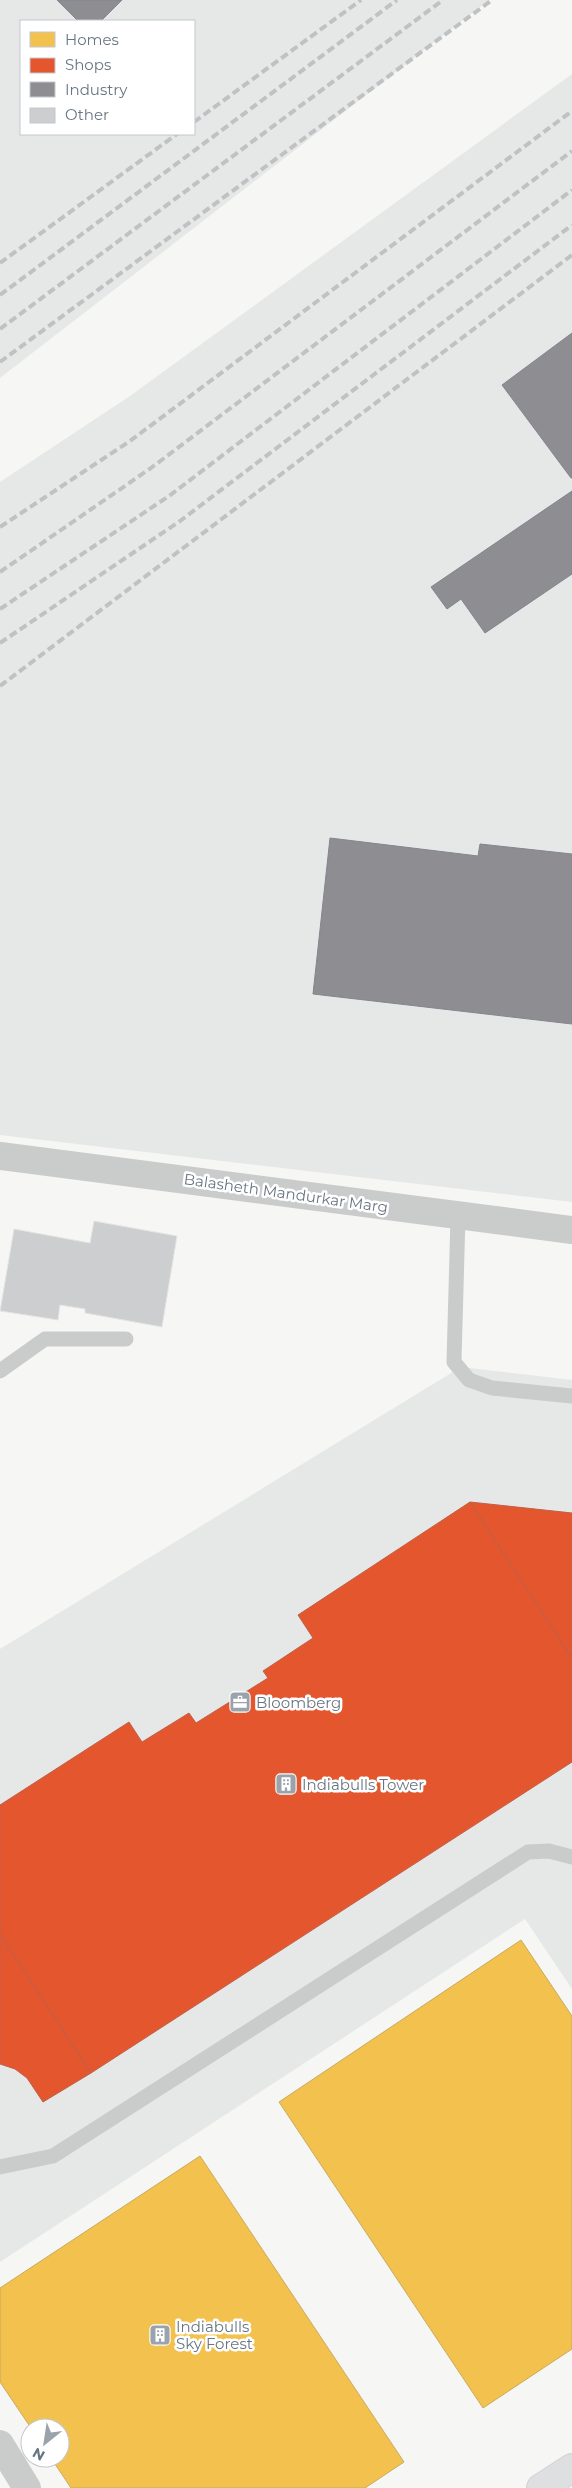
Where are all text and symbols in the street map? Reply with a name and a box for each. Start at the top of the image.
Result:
legend [20,20,195,135]
text: Homes [65,30,119,49]
text: Shops [65,55,111,74]
text: Industry [65,80,128,99]
text: Other [65,105,109,124]
street label: Balasheth Mandurkar Marg [183,1169,389,1217]
office icon: Bloomberg [228,1690,252,1714]
place label: Bloomberg [256,1693,341,1712]
building icon: Indiabulls Tower [274,1772,298,1796]
place label: Indiabulls Tower [302,1775,424,1794]
place label: Indiabulls Sky Forest [176,2317,253,2353]
building icon: Indiabulls Sky Forest [148,2323,172,2347]
north arrow [20,2418,70,2468]
text: N [29,2444,48,2465]

